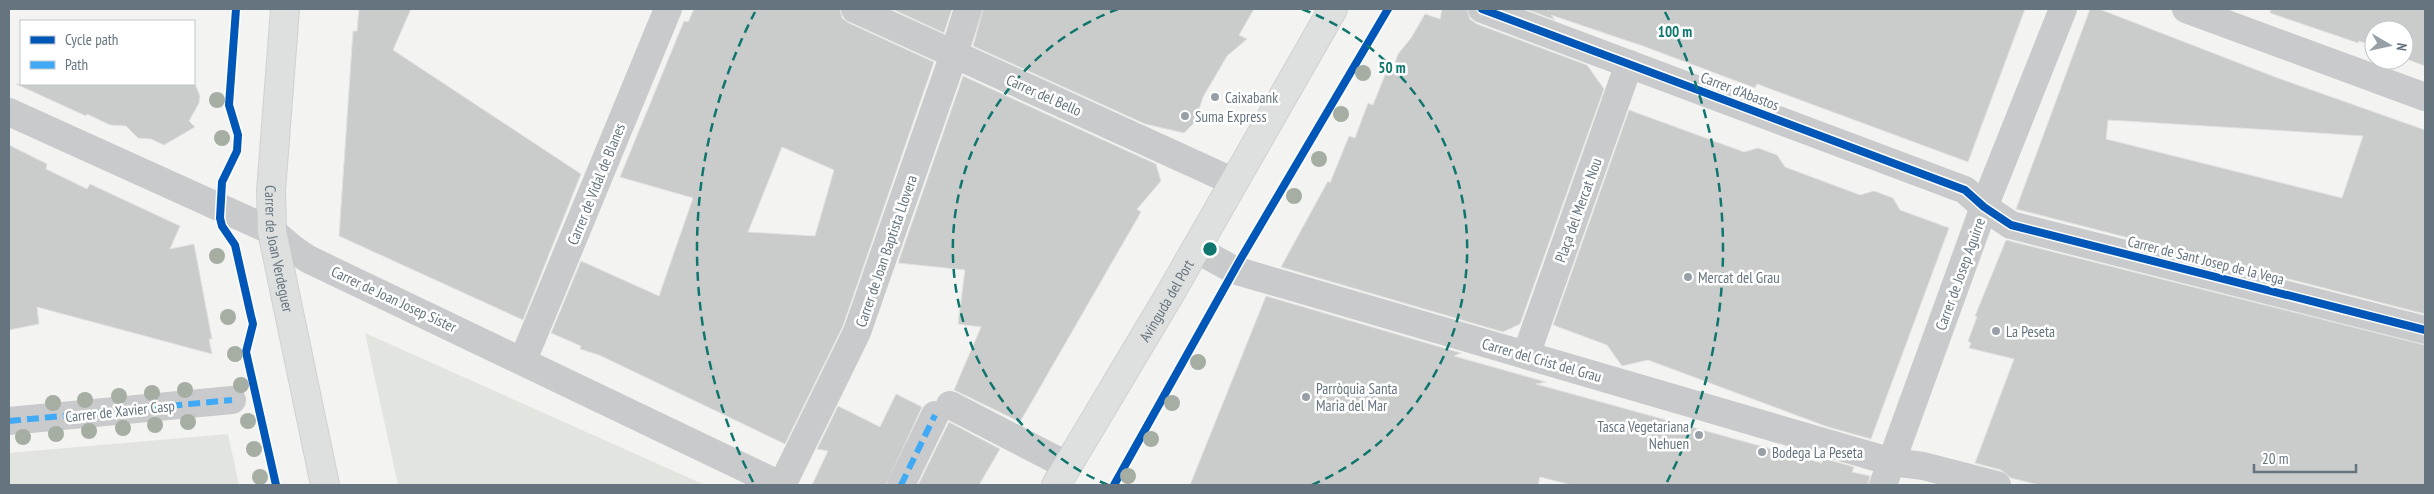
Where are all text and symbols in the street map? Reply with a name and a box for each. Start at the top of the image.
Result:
legend [20,20,195,85]
north arrow [2364,20,2414,70]
text: 100 m [1658,22,1692,41]
text: Cycle path [65,30,118,49]
text: N [2392,42,2411,52]
text: Path [65,55,88,74]
text: 50 m [1378,58,1406,77]
street label: Carrer d'Abastos [1698,67,1782,115]
street label: Carrer del Bello [1003,70,1085,120]
place label: Caixabank [1225,88,1278,107]
marker: Caixabank [1209,91,1221,103]
place label: Suma Express [1195,107,1266,126]
marker: Suma Express [1179,110,1191,122]
street label: Carrer de Vidal de Blanes [563,120,629,248]
street label: Plaça del Mercat Nou [1550,155,1606,265]
street label: Carrer de Joan Baptista Llovera [851,172,921,330]
street label: Carrer de Joan Verdeguer [261,185,298,315]
street label: Carrer de Josep Aguirre [1931,215,1989,333]
street label: Carrer de Sant Josep de la Vega [2126,231,2286,289]
centre of rings [1201,240,1219,258]
street label: Avinguda del Port [1134,256,1197,345]
street label: Carrer de Joan Josep Sister [328,262,461,337]
place label: Mercat del Grau [1698,268,1780,287]
marker: Mercat del Grau [1682,271,1694,283]
place label: La Peseta [2006,322,2055,341]
marker: La Peseta [1990,325,2002,337]
street label: Carrer del Crist del Grau [1480,334,1604,386]
place label: Parròquia Santa Maria del Mar [1316,379,1398,415]
marker: Parròquia Santa Maria del Mar [1300,391,1312,403]
street label: Carrer de Xavier Casp [64,396,176,426]
place label: Tasca Vegetariana Nehuen [1597,417,1689,453]
marker: Tasca Vegetariana Nehuen [1693,429,1705,441]
scale bar [2254,442,2356,474]
place label: Bodega La Peseta [1772,443,1863,462]
marker: Bodega La Peseta [1756,446,1768,458]
text: 20 m [2262,449,2288,468]

